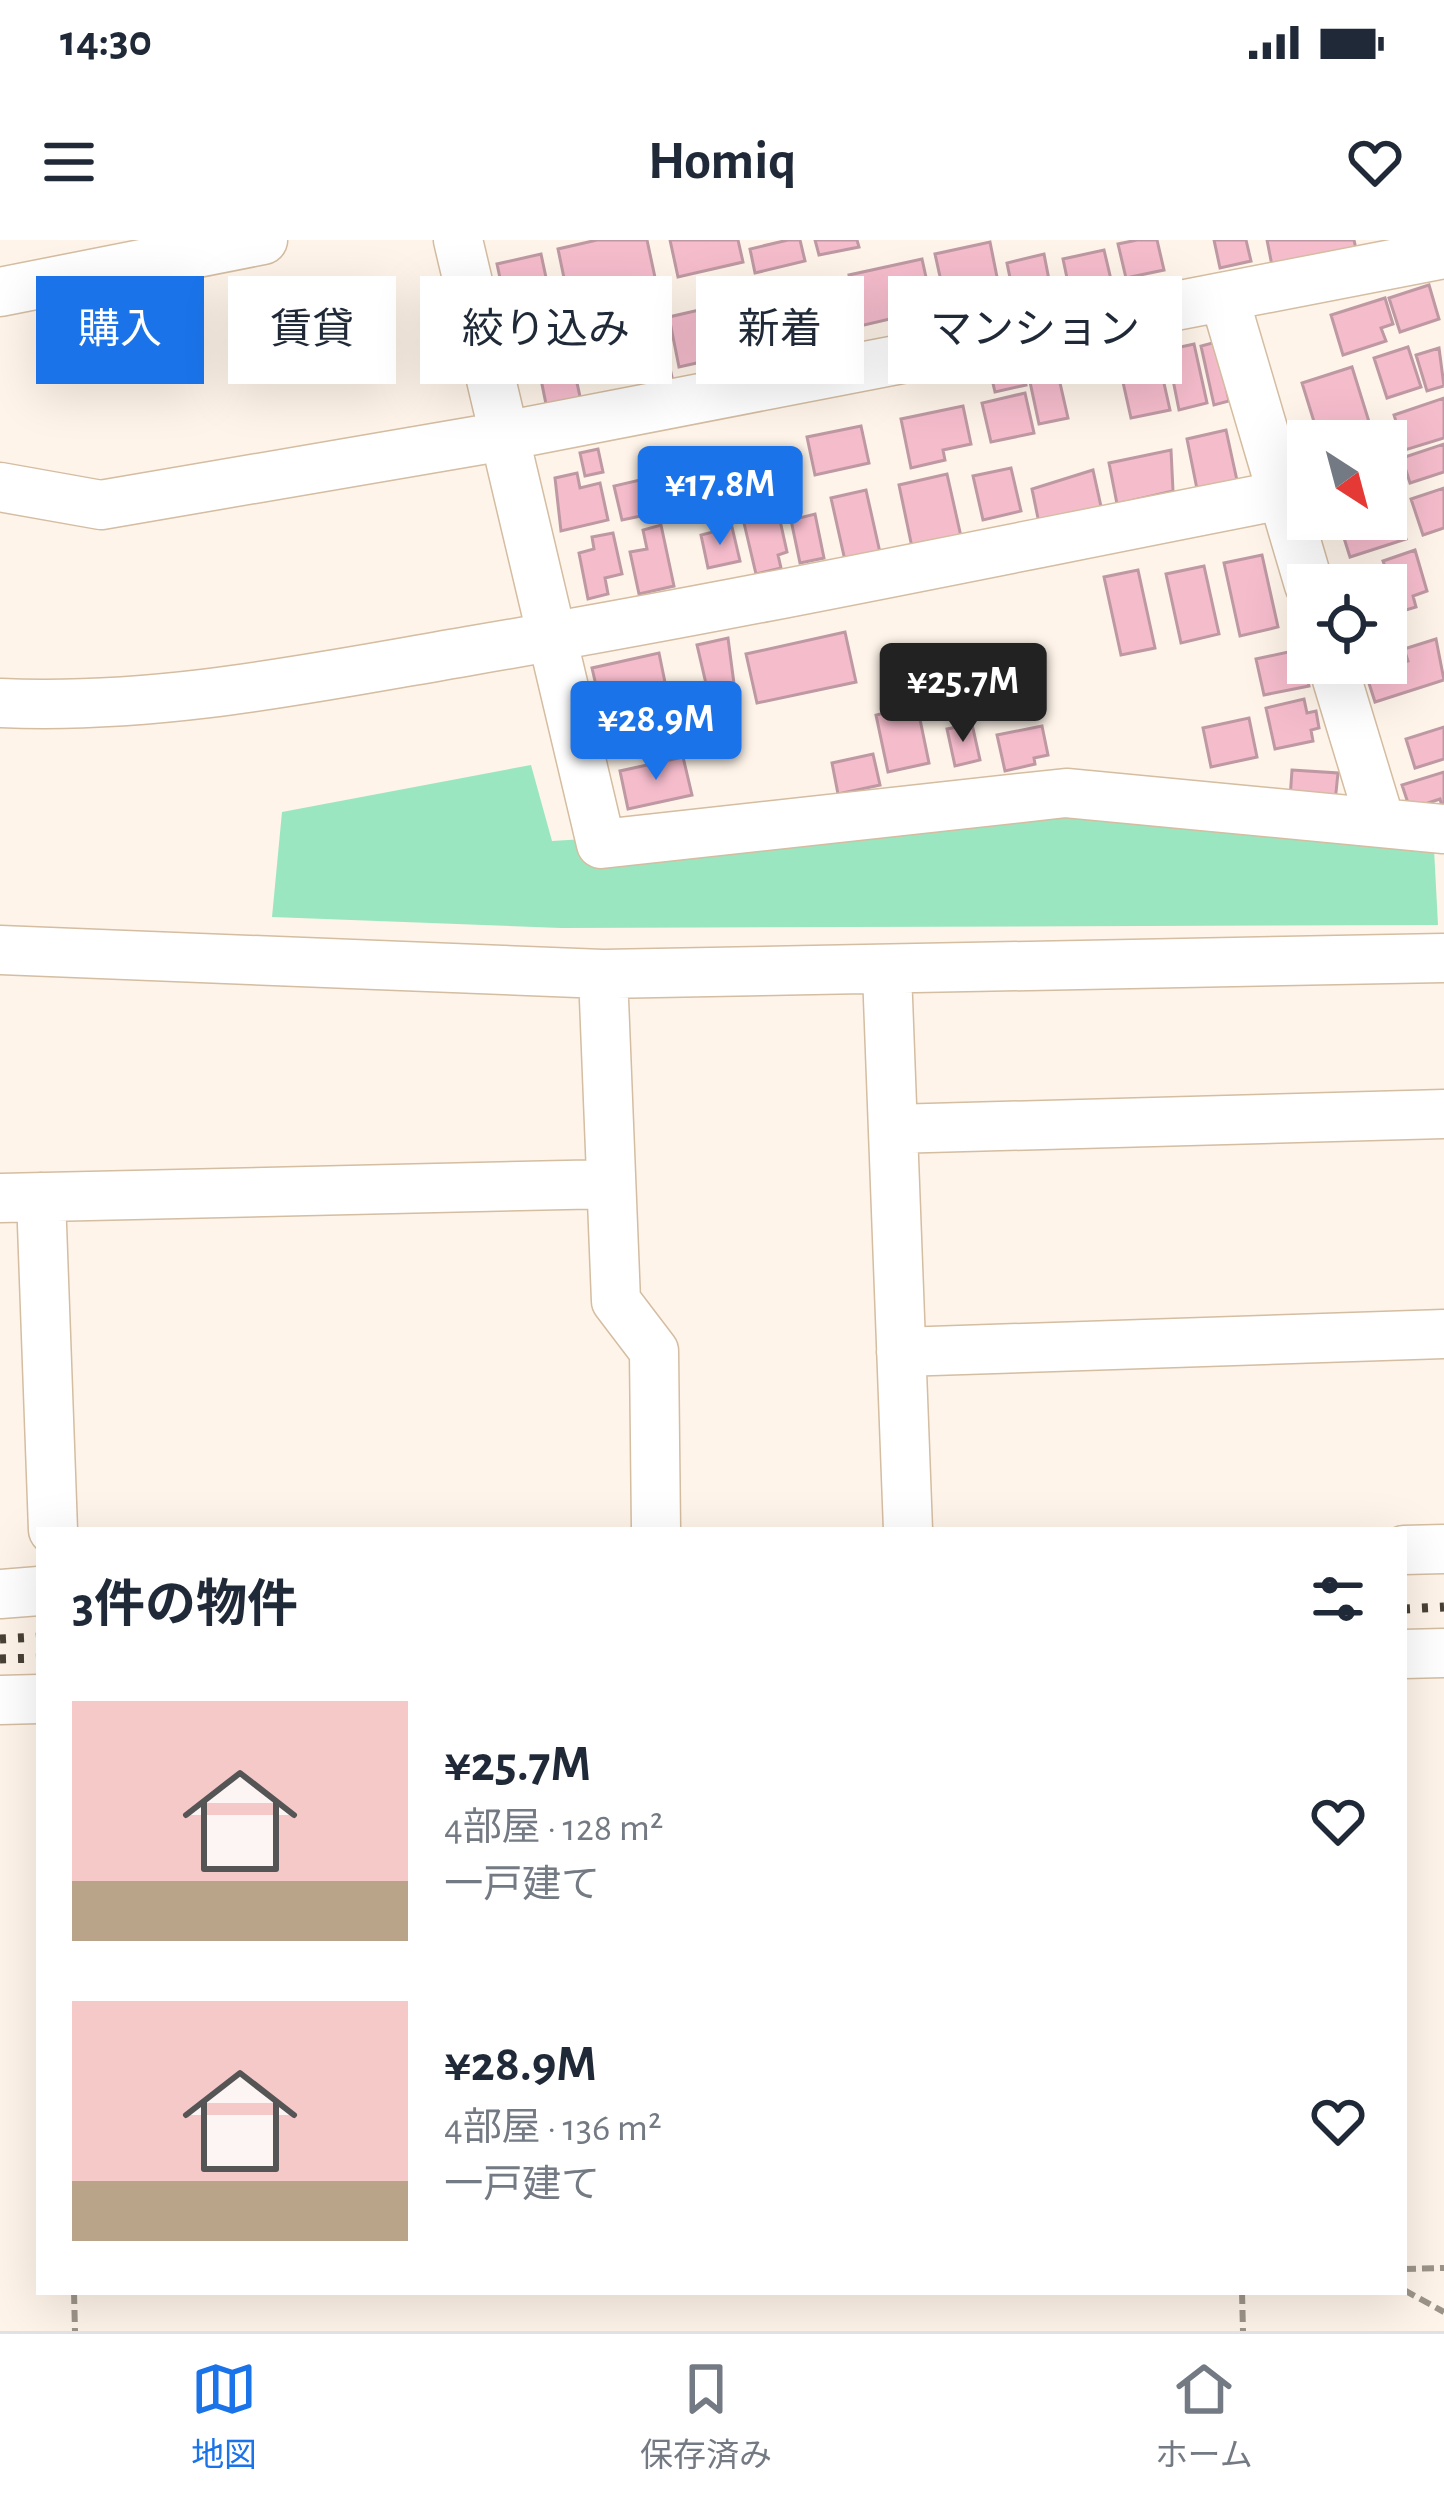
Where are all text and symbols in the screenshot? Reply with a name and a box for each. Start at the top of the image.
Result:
text: 14:30 [60,19,152,64]
icon: menu [36,129,102,195]
icon: heart [1342,129,1408,195]
text: Homiq [648,135,796,189]
chip: 購入 [36,276,204,384]
chip: 賃貸 [228,276,396,384]
chip: 絞り込み [420,276,672,384]
chip: 新着 [696,276,864,384]
chip: マンション [888,276,1182,384]
north arrow [1287,420,1407,540]
map controls [1287,420,1407,684]
pin: ¥17.8M [622,446,818,548]
text: ¥17.8M [665,465,775,504]
button: locate [1287,564,1407,684]
pin: ¥25.7M [865,643,1061,745]
text: ¥25.7M [907,662,1019,701]
pin: ¥28.9M [558,681,754,783]
text: ¥28.9M [598,700,714,739]
icon: filters [1305,1566,1371,1632]
text: 3件の物件 [72,1580,298,1631]
text: ¥25.7M [444,1739,591,1790]
icon: home [168,1749,312,1893]
icon: heart [1305,1788,1371,1854]
text: 4部屋 · 128 m² [444,1809,663,1848]
text: 一戸建て [444,1866,600,1905]
text: ¥28.9M [444,2039,597,2090]
icon: home [168,2049,312,2193]
icon: heart [1305,2088,1371,2154]
text: 4部屋 · 136 m² [444,2109,662,2148]
text: 一戸建て [444,2166,600,2205]
tab: 地図 [191,2356,257,2477]
tab: 保存済み [640,2356,772,2477]
tab: ホーム [1155,2356,1253,2477]

